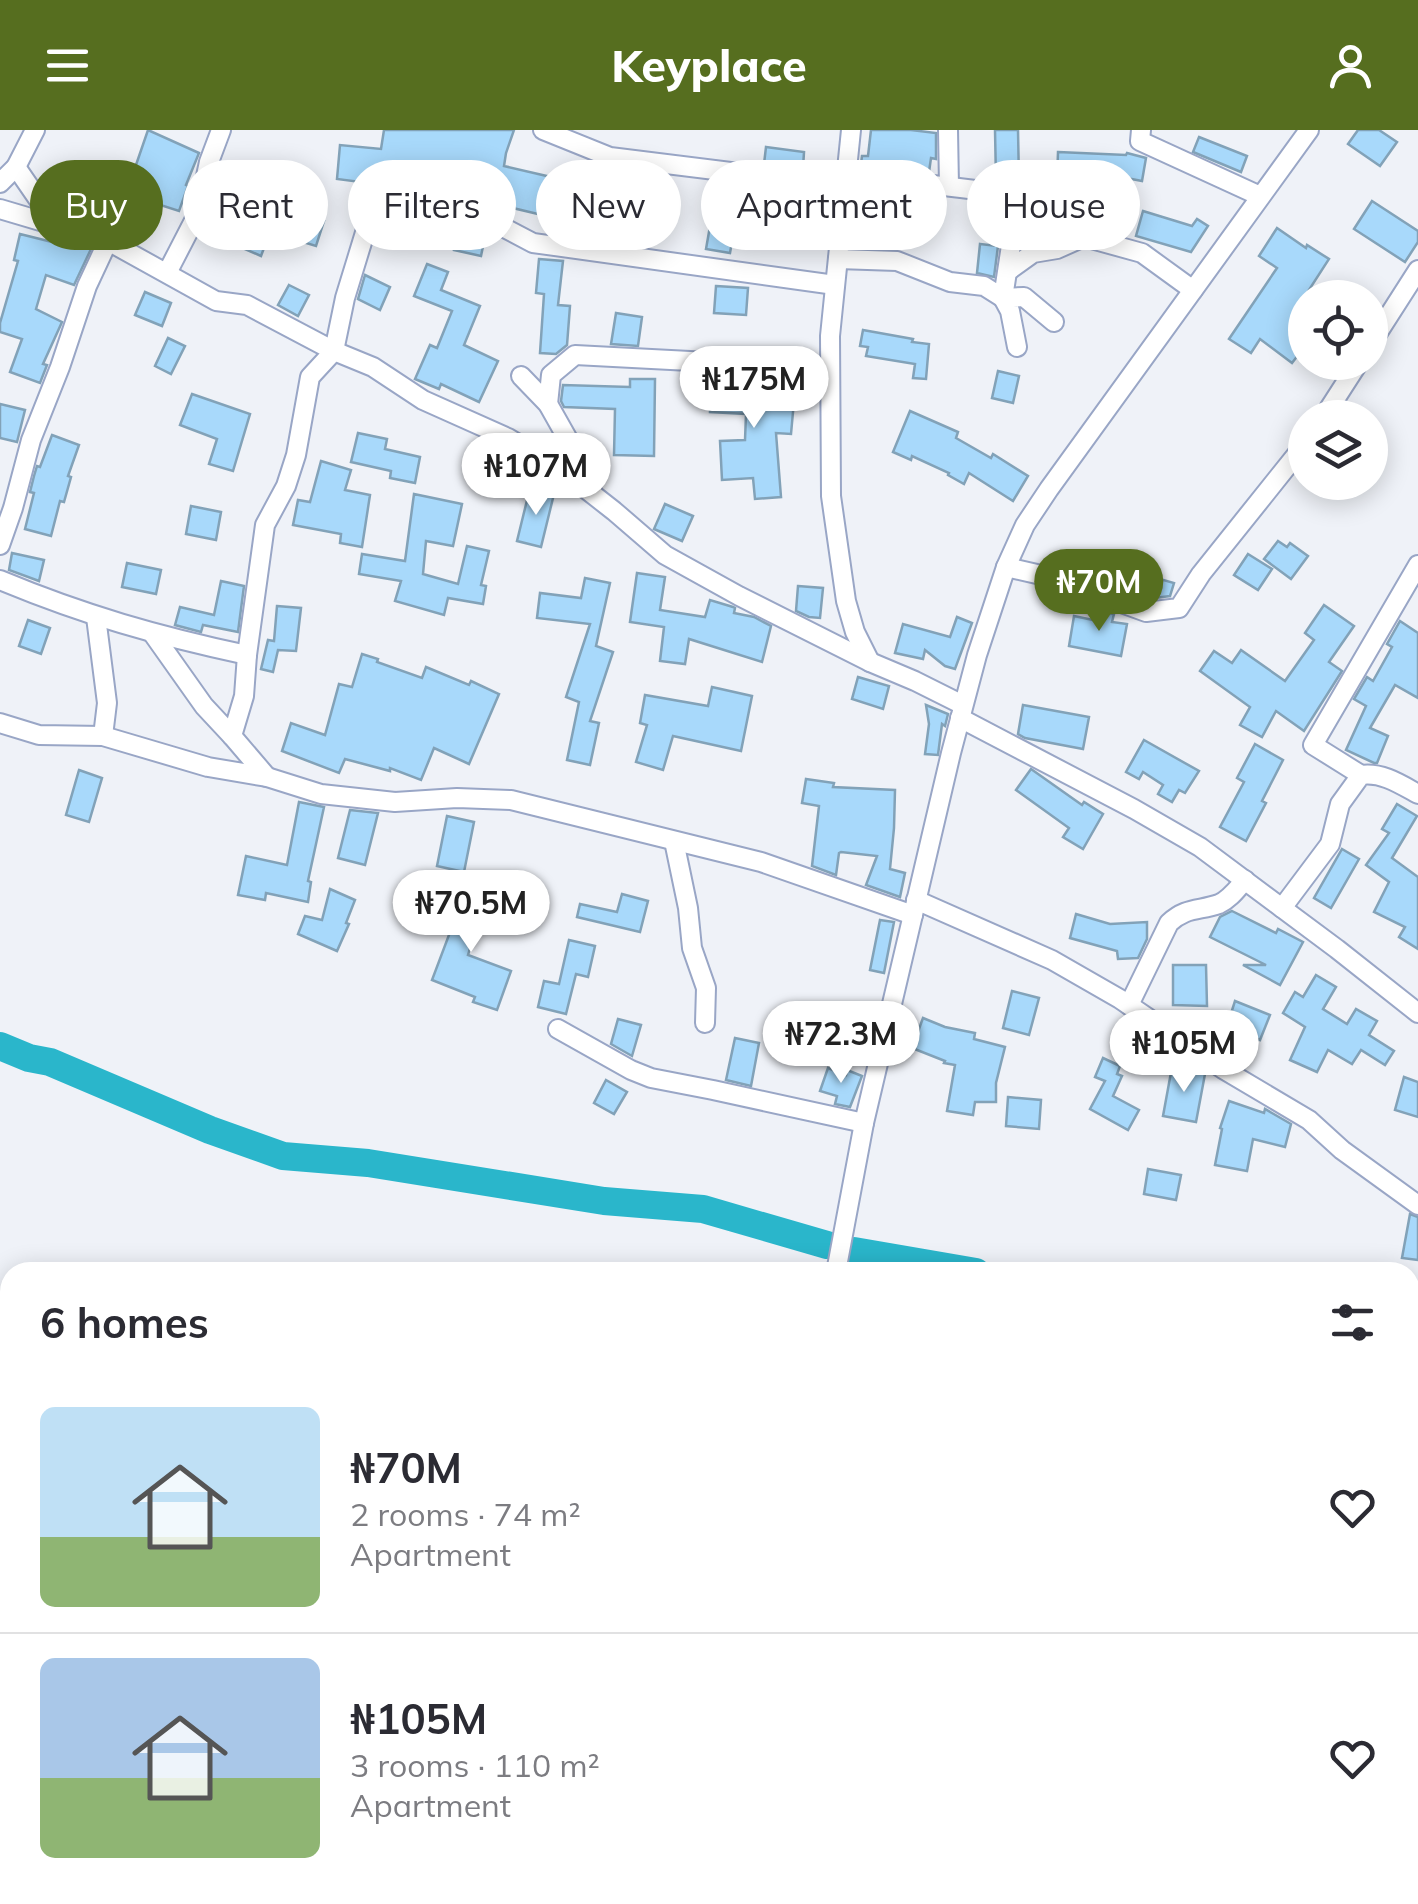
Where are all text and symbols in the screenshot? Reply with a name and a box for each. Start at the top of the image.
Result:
text: Keyplace [611,37,807,93]
icon: menu [40,38,95,93]
icon: person [1323,38,1378,93]
chip: Buy [30,160,163,250]
chip: Rent [183,160,328,250]
chip: Filters [348,160,516,250]
chip: New [536,160,681,250]
chip: Apartment [701,160,947,250]
chip: House [967,160,1140,250]
map controls [1288,280,1388,500]
button: locate [1288,280,1388,380]
pin: ₦175M [684,346,824,431]
text: ₦175M [702,358,806,398]
button: layers [1288,400,1388,500]
pin: ₦107M [466,433,606,518]
text: ₦107M [484,445,588,485]
pin: ₦70M [1040,549,1158,634]
text: ₦70M [1056,561,1142,601]
pin: ₦70.5M [390,870,552,955]
text: ₦70.5M [415,882,527,922]
pin: ₦72.3M [760,1001,922,1086]
pin: ₦105M [1114,1010,1254,1095]
text: ₦72.3M [785,1013,897,1053]
text: ₦105M [1132,1022,1236,1062]
icon: filters [1325,1295,1380,1350]
text: 6 homes [40,1296,209,1349]
text: ₦70M [350,1441,462,1494]
icon: home [120,1447,240,1567]
icon: heart [1325,1480,1380,1535]
text: 2 rooms · 74 m² [350,1494,581,1534]
text: Apartment [350,1534,511,1574]
text: ₦105M [350,1692,487,1745]
icon: home [120,1698,240,1818]
icon: heart [1325,1731,1380,1786]
text: 3 rooms · 110 m² [350,1745,600,1785]
text: Apartment [350,1785,511,1825]

